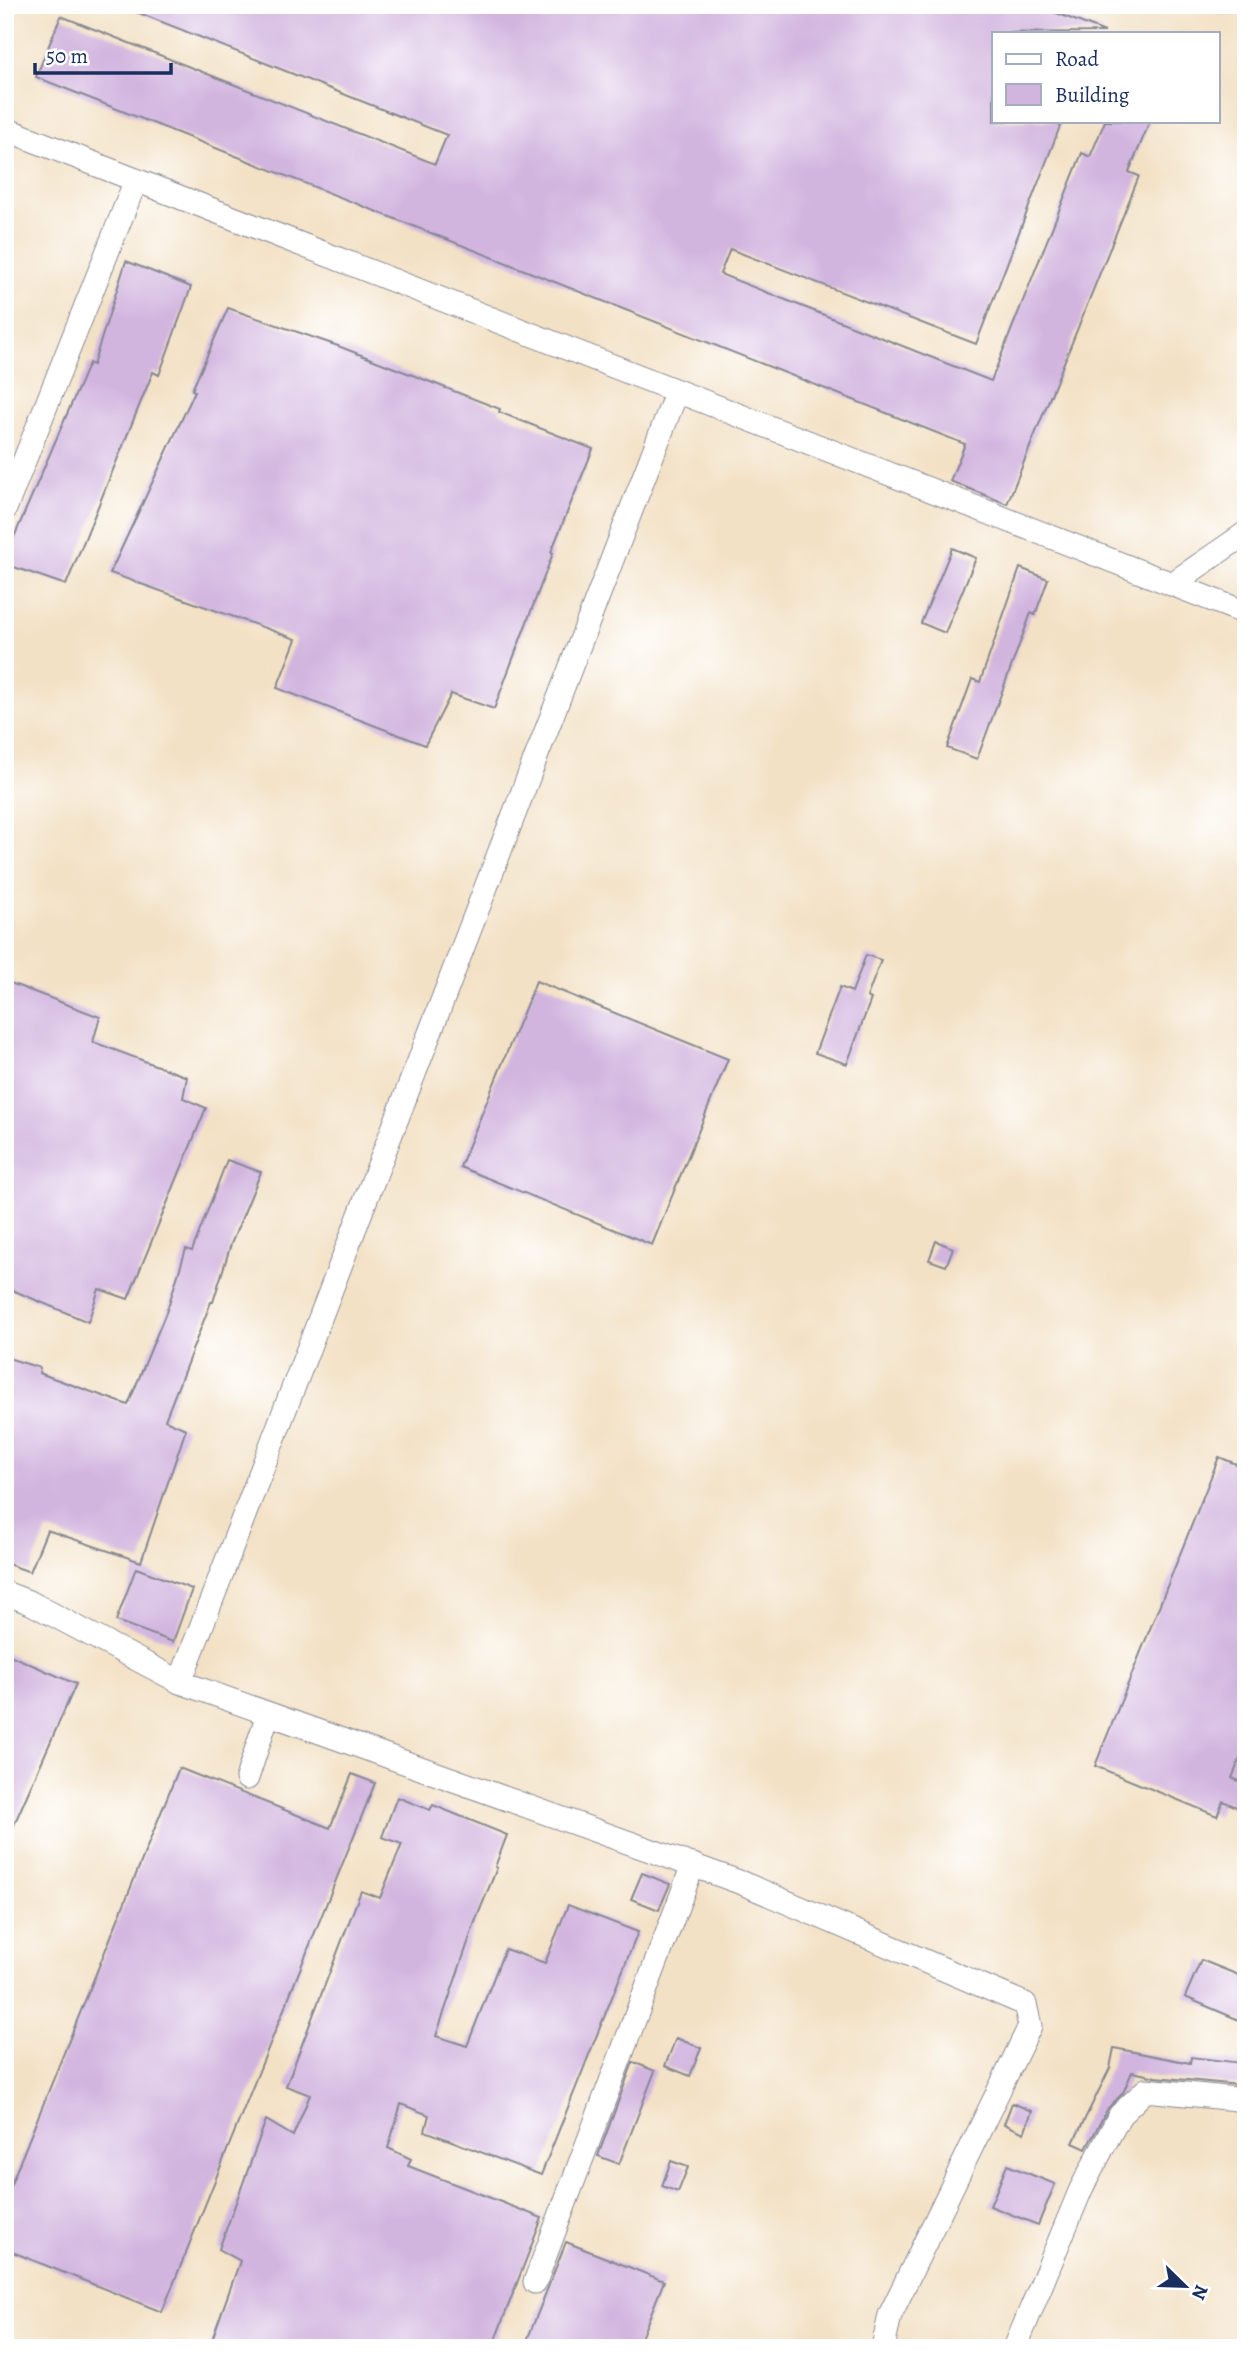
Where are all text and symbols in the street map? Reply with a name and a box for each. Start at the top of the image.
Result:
scale bar [35,32,172,76]
legend [992,32,1220,122]
text: 50 m [46,42,88,70]
text: Road [1055,45,1099,73]
text: Building [1055,81,1130,109]
north arrow [1150,2252,1220,2322]
text: N [1185,2281,1214,2304]

